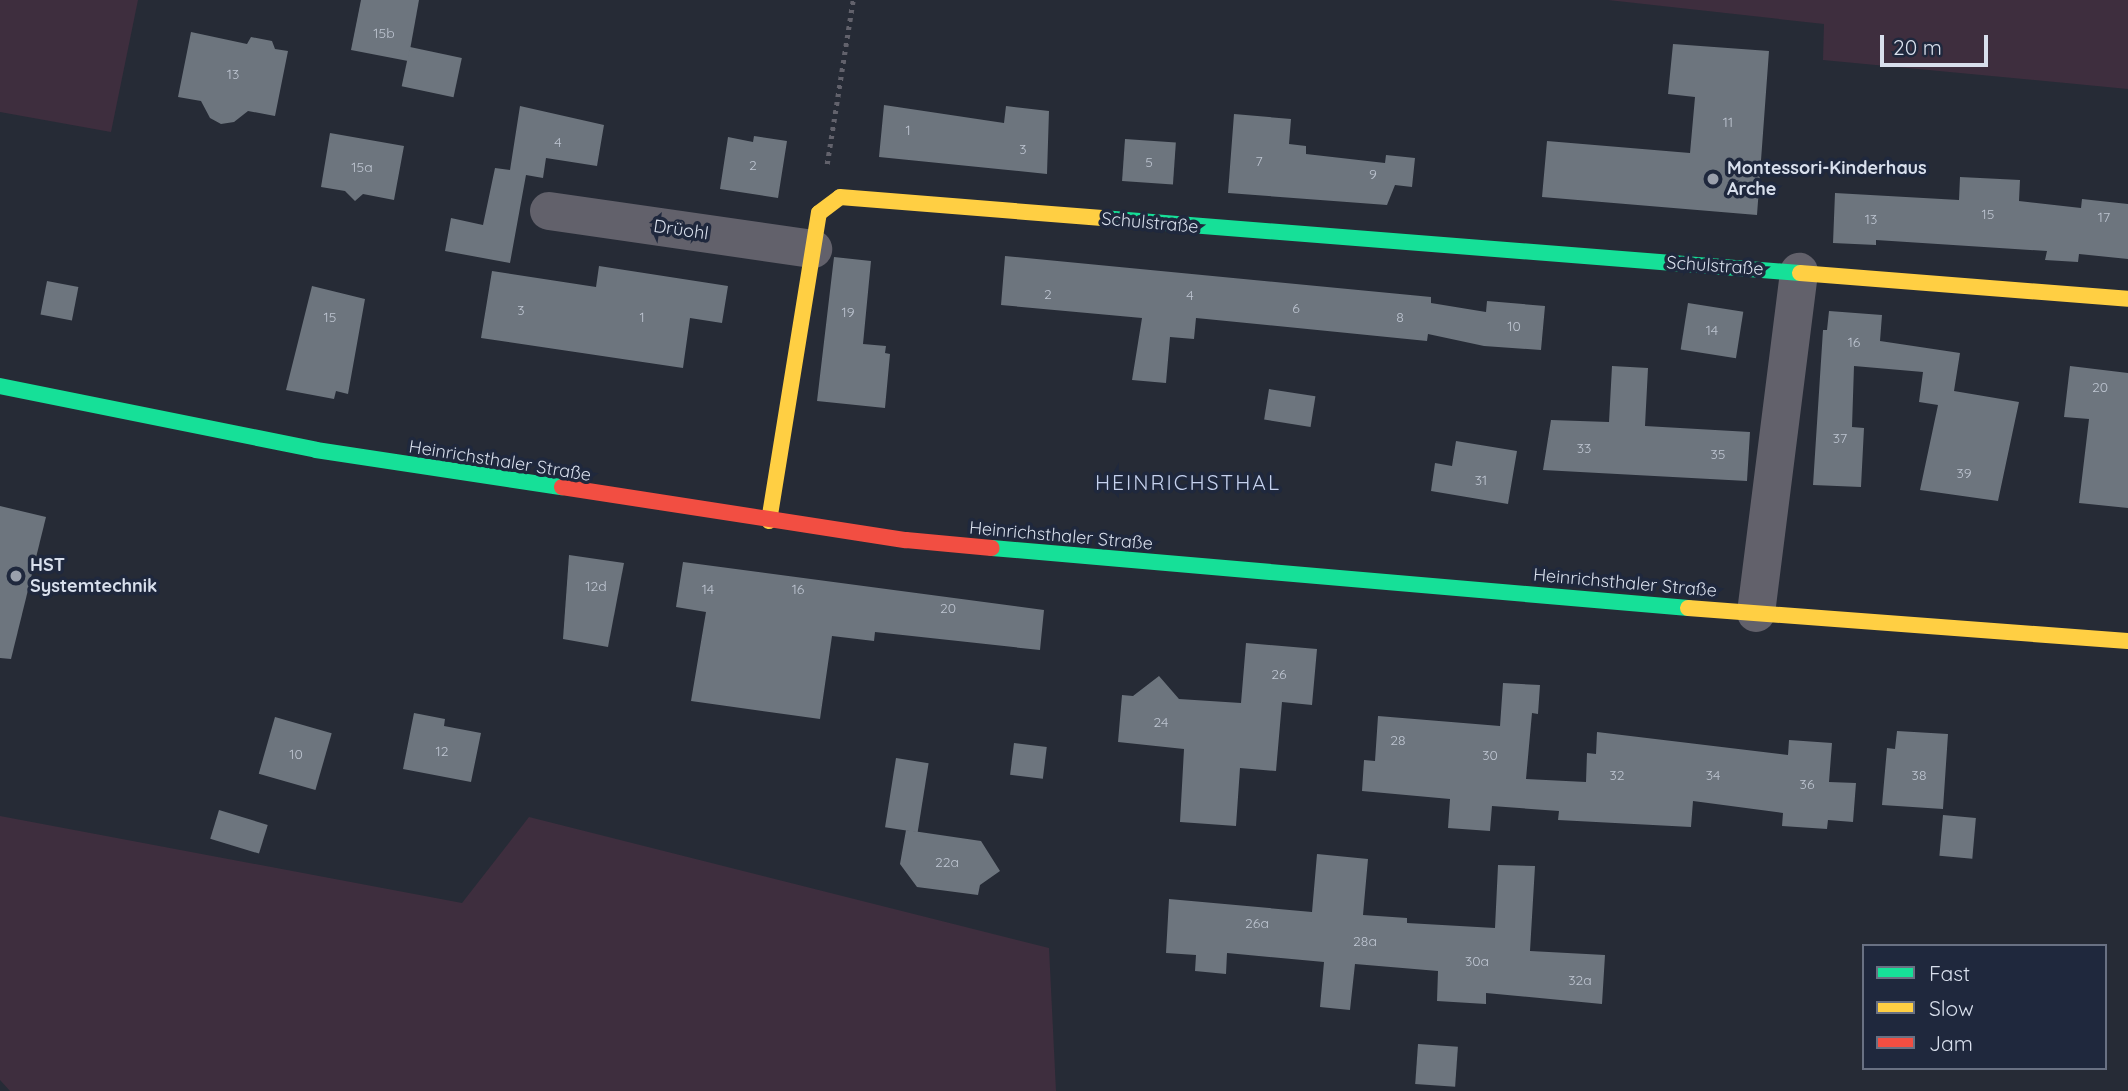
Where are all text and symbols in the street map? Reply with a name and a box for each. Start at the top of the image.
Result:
scale bar [1883,21,1992,65]
house number: 15b [373,25,395,41]
text: 20 m [1893,34,1942,60]
house number: 13 [227,66,239,82]
house number: 11 [1723,114,1733,130]
house number: 1 [905,122,911,138]
house number: 4 [554,134,562,150]
house number: 3 [1019,141,1027,157]
house number: 7 [1255,153,1263,169]
house number: 5 [1145,154,1153,170]
house number: 2 [749,157,757,173]
place label: Montessori-Kinderhaus Arche [1727,158,1927,200]
house number: 15a [351,159,373,175]
house number: 9 [1369,166,1377,182]
marker: Montessori-Kinderhaus Arche [1705,171,1721,187]
house number: 15 [1982,206,1994,222]
street label: Schulstraße [1101,208,1199,238]
house number: 17 [2098,209,2110,225]
house number: 13 [1865,211,1877,227]
street label: Drüohl [652,215,710,245]
street label: Schulstraße [1666,252,1764,280]
house number: 2 [1044,286,1052,302]
house number: 4 [1186,287,1194,303]
house number: 6 [1292,300,1300,316]
house number: 3 [517,302,525,318]
house number: 19 [842,304,854,320]
house number: 15 [324,309,336,325]
house number: 1 [639,309,645,325]
house number: 8 [1396,309,1404,325]
house number: 10 [1507,318,1521,334]
house number: 14 [1706,322,1718,338]
house number: 16 [1848,334,1860,350]
house number: 20 [2092,379,2108,395]
house number: 37 [1833,430,1847,446]
street label: Heinrichsthaler Straße [407,436,593,486]
house number: 33 [1577,440,1591,456]
house number: 35 [1711,446,1725,462]
house number: 39 [1956,465,1972,481]
district label: HEINRICHSTHAL [1097,469,1279,495]
house number: 31 [1475,472,1487,488]
street label: Heinrichsthaler Straße [968,517,1154,555]
place label: HST Systemtechnik [30,555,157,598]
street label: Heinrichsthaler Straße [1532,564,1718,602]
marker: HST Systemtechnik [8,568,24,584]
house number: 12d [585,578,607,594]
house number: 14 [702,581,714,597]
house number: 16 [792,581,804,597]
house number: 20 [940,600,956,616]
house number: 26 [1271,666,1287,682]
house number: 24 [1154,714,1168,730]
house number: 28 [1390,732,1406,748]
house number: 12 [436,743,448,759]
house number: 10 [289,746,303,762]
house number: 30 [1482,747,1498,763]
house number: 32 [1609,767,1625,783]
house number: 34 [1706,767,1720,783]
house number: 38 [1912,767,1926,783]
house number: 36 [1800,776,1814,792]
house number: 22a [935,854,959,870]
house number: 26a [1245,915,1269,931]
house number: 28a [1353,933,1377,949]
legend [1862,944,2107,1070]
house number: 30a [1465,953,1489,969]
text: Fast [1929,960,1970,986]
house number: 32a [1568,972,1592,988]
text: Slow [1929,995,1974,1021]
text: Jam [1929,1030,1973,1056]

